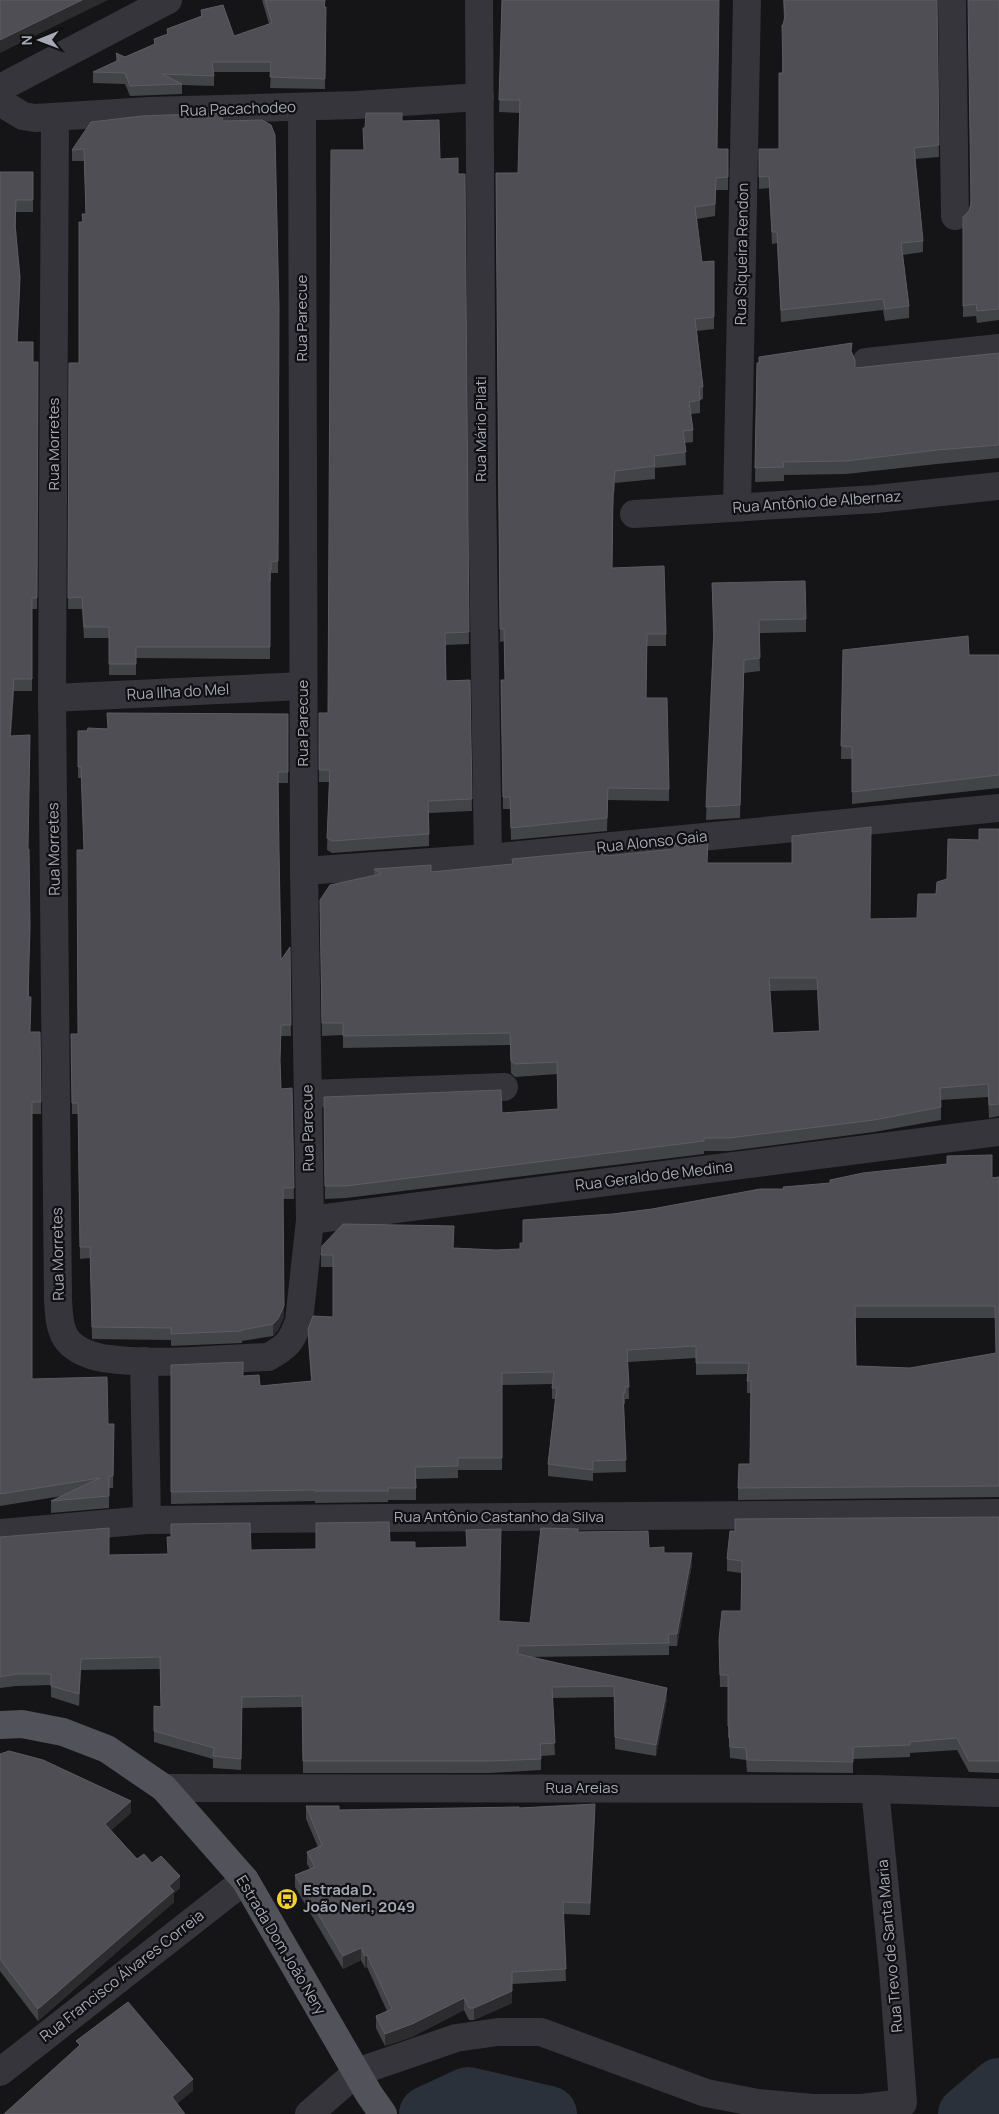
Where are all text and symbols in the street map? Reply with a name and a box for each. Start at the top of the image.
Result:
north arrow [15,15,65,65]
text: N [17,35,36,45]
street label: Rua Pacachodeo [180,96,296,121]
street label: Rua Siqueira Rendon [730,182,753,325]
street label: Rua Parecue [291,274,312,361]
street label: Rua Mário Pilati [470,376,491,482]
street label: Rua Morretes [43,397,64,490]
street label: Rua Antônio de Albernaz [732,485,902,518]
street label: Rua Ilha do Mel [126,678,230,705]
street label: Rua Parecue [292,679,313,766]
street label: Rua Morretes [42,802,65,896]
street label: Rua Alonso Gaia [596,825,708,858]
street label: Rua Parecue [296,1084,319,1172]
street label: Rua Geraldo de Medina [574,1155,734,1196]
street label: Rua Morretes [46,1207,69,1301]
street label: Rua Antônio Castanho da Silva [394,1506,604,1527]
street label: Rua Areias [546,1777,619,1798]
street label: Rua Trevo de Santa Maria [871,1859,908,2033]
street label: Estrada Dom João Nery [231,1871,331,2018]
place label: Estrada D. João Neri, 2049 [303,1879,415,1917]
bus stop icon: Estrada D. João Neri, 2049 [275,1887,299,1911]
street label: Rua Francisco Álvares Correia [35,1905,208,2046]

